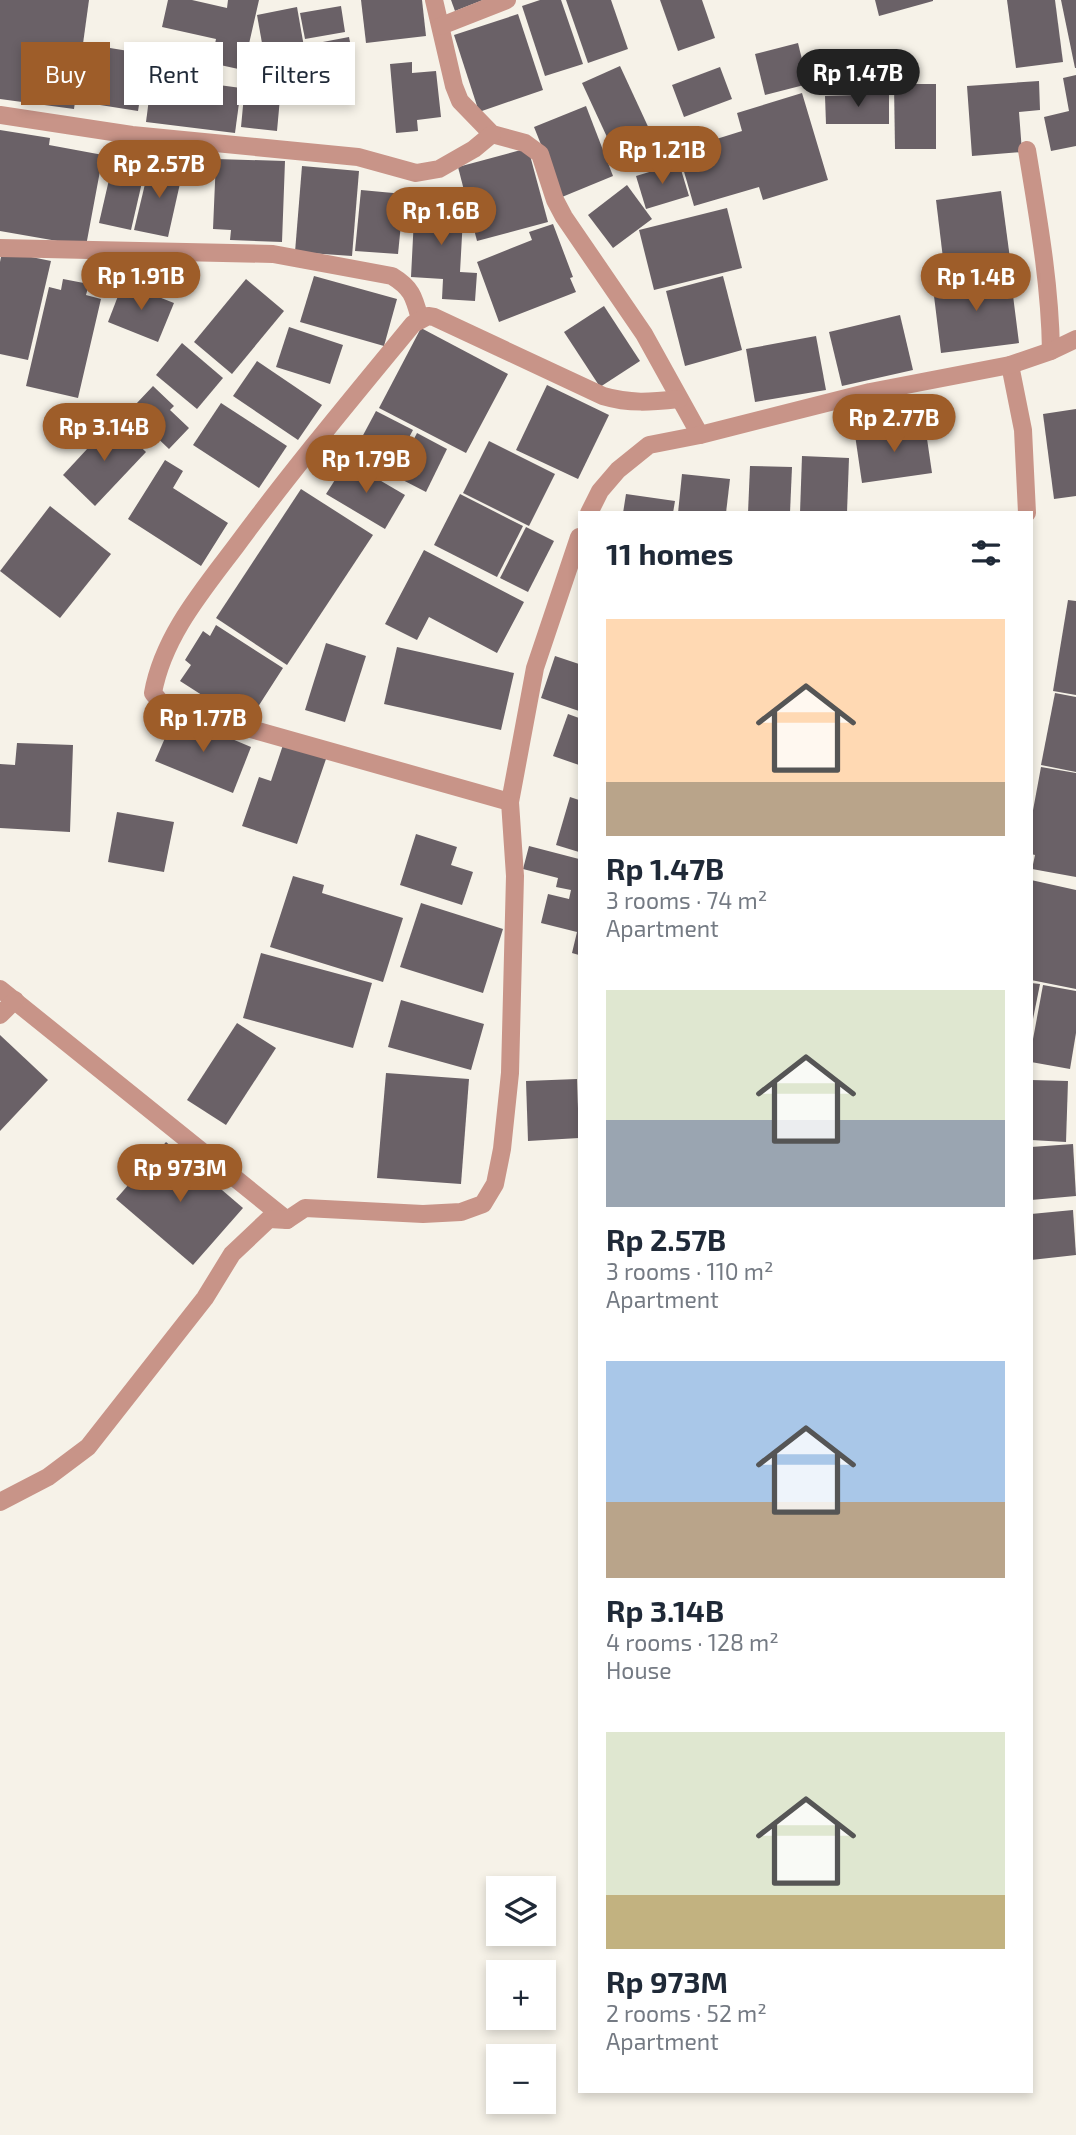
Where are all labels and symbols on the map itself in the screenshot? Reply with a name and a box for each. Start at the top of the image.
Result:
pin: Rp 1.47B [786,50,930,109]
pin: Rp 1.21B [590,127,734,186]
pin: Rp 2.57B [87,140,231,200]
pin: Rp 1.6B [376,188,506,247]
pin: Rp 1.91B [69,252,213,312]
pin: Rp 1.4B [911,254,1041,313]
pin: Rp 2.77B [822,394,966,454]
pin: Rp 3.14B [32,404,176,463]
pin: Rp 1.79B [294,435,438,495]
pin: Rp 1.77B [131,694,275,754]
pin: Rp 973M [115,1144,245,1204]

